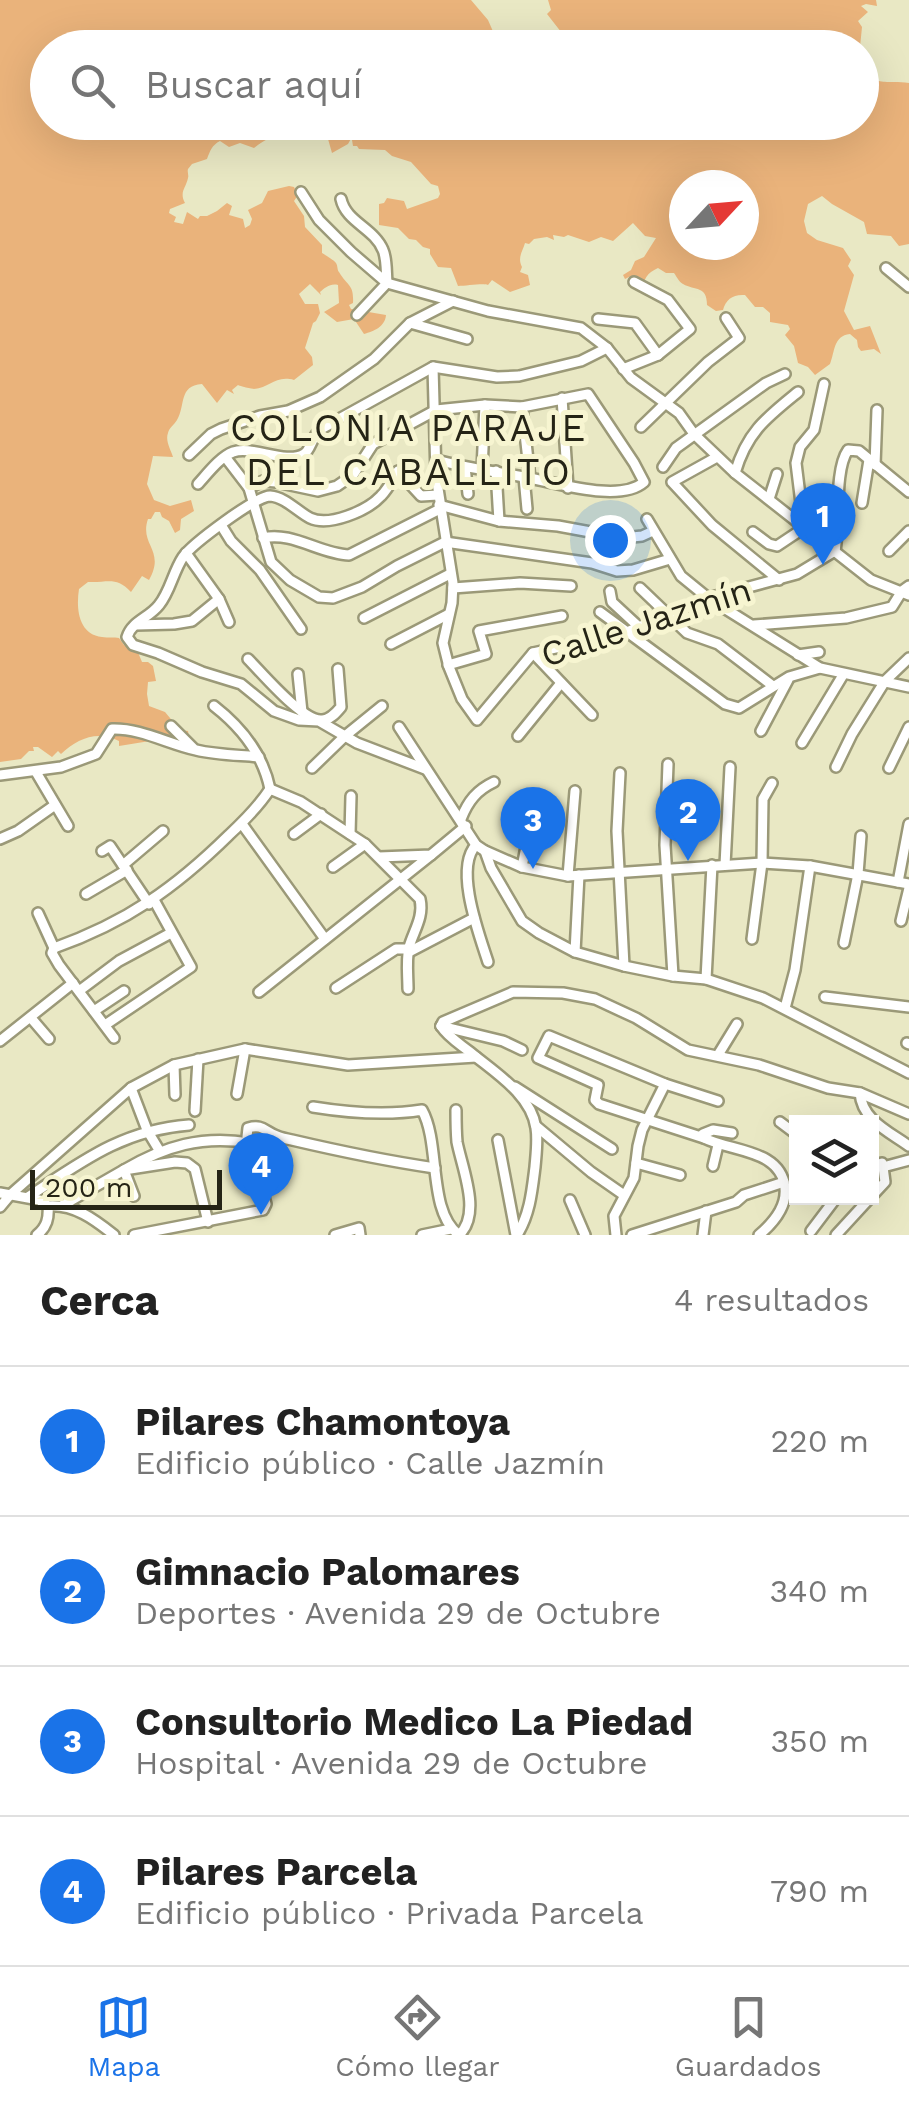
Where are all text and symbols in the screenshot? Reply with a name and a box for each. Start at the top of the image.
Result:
search box [30,30,879,140]
icon: search [65,58,120,113]
text: Buscar aquí [145,63,363,107]
north arrow [669,170,759,260]
district label: COLONIA PARAJE DEL CABALLITO [230,406,588,494]
pin: 1 [790,482,856,565]
your location [585,515,636,566]
street label: Calle Jazmín [536,568,756,676]
pin: 2 [656,778,720,861]
pin: 3 [500,786,566,869]
map controls [789,1115,879,1205]
button: layers [789,1115,879,1205]
pin: 4 [228,1132,294,1215]
scale bar [30,1165,222,1210]
text: 200 m [45,1171,132,1204]
text: Cerca [40,1276,159,1325]
text: 4 resultados [674,1281,869,1319]
text: Pilares Chamontoya [135,1400,510,1444]
text: 1 [66,1422,79,1460]
text: 220 m [770,1422,869,1460]
text: Edificio público · Calle Jazmín [135,1444,605,1482]
text: Gimnacio Palomares [135,1550,520,1594]
text: 2 [63,1572,82,1610]
text: 340 m [769,1572,869,1610]
text: Deportes · Avenida 29 de Octubre [135,1594,661,1632]
text: Consultorio Medico La Piedad [135,1700,693,1744]
text: 3 [63,1722,82,1760]
text: 350 m [770,1722,869,1760]
text: Hospital · Avenida 29 de Octubre [135,1744,648,1782]
text: Pilares Parcela [135,1850,417,1894]
text: 4 [62,1872,83,1910]
text: 790 m [770,1872,869,1910]
text: Edificio público · Privada Parcela [135,1894,644,1932]
tab: Mapa [87,1990,160,2083]
tab: Cómo llegar [335,1990,500,2083]
tab: Guardados [675,1990,822,2083]

